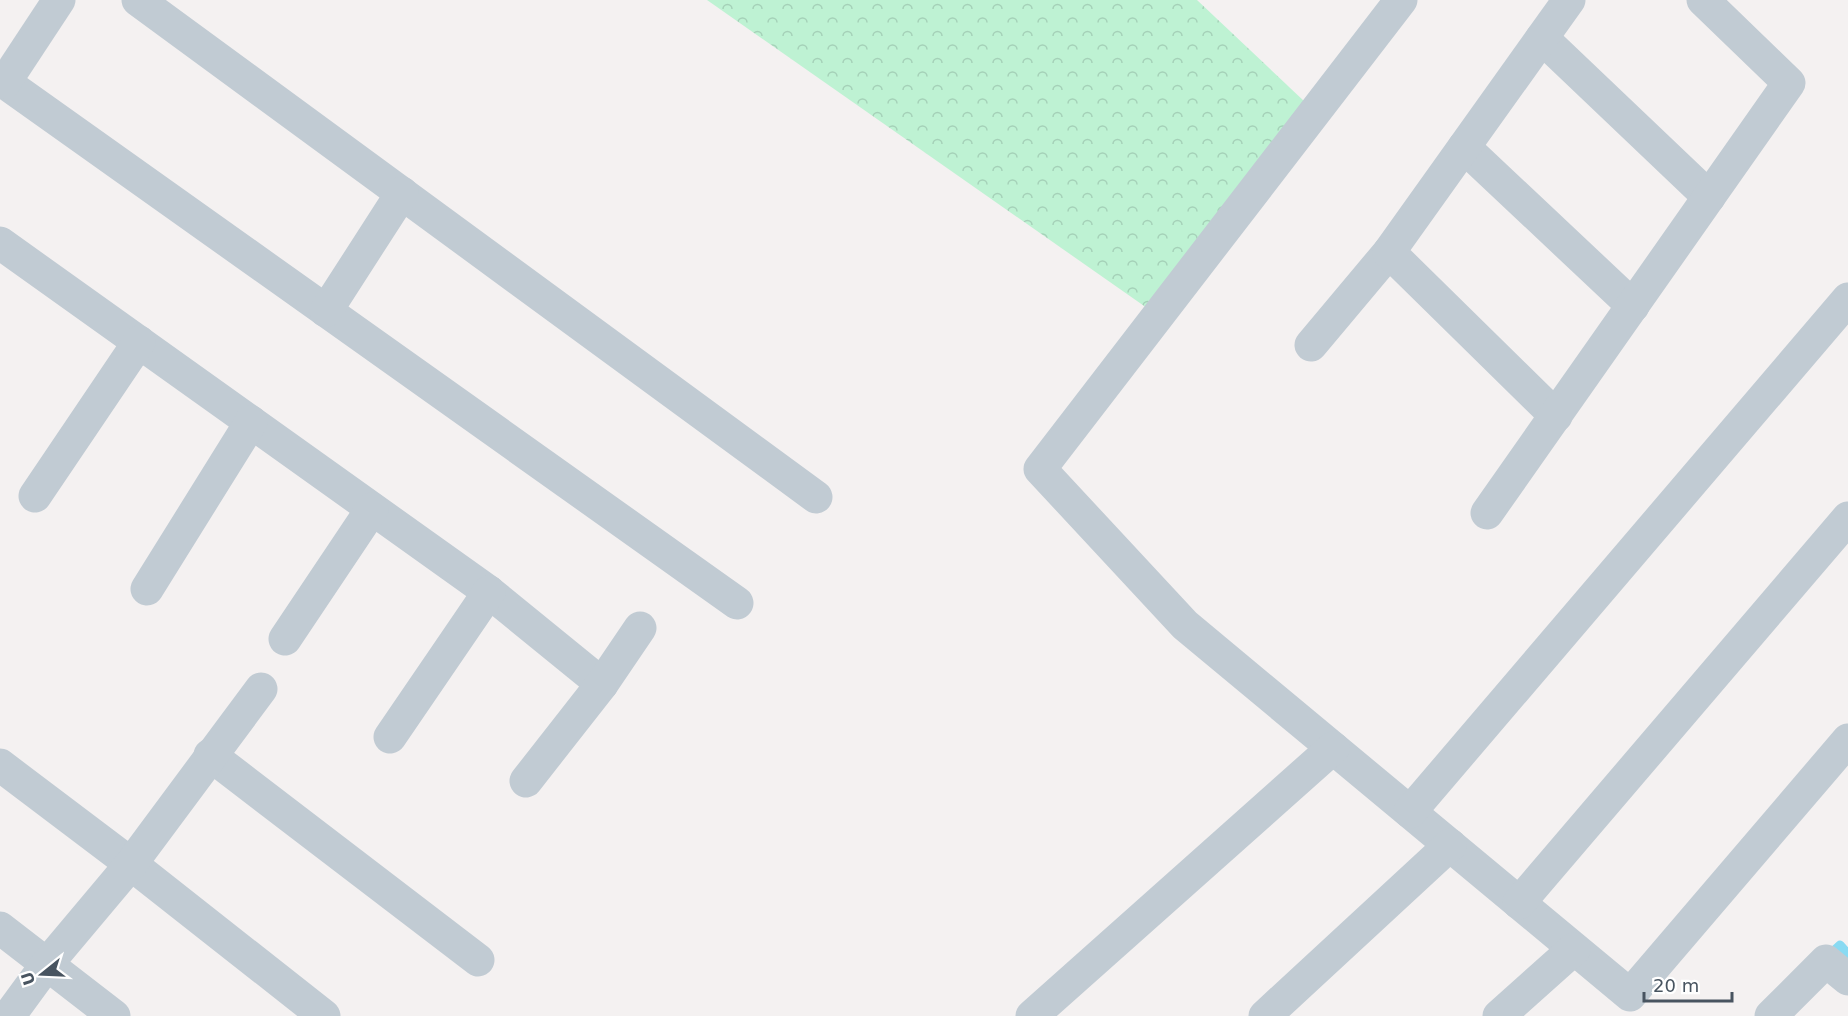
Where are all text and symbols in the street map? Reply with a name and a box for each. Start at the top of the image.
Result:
north arrow [12,944,72,1004]
scale bar [1644,965,1732,1003]
text: U [17,969,39,988]
text: 20 m [1653,975,1699,996]

